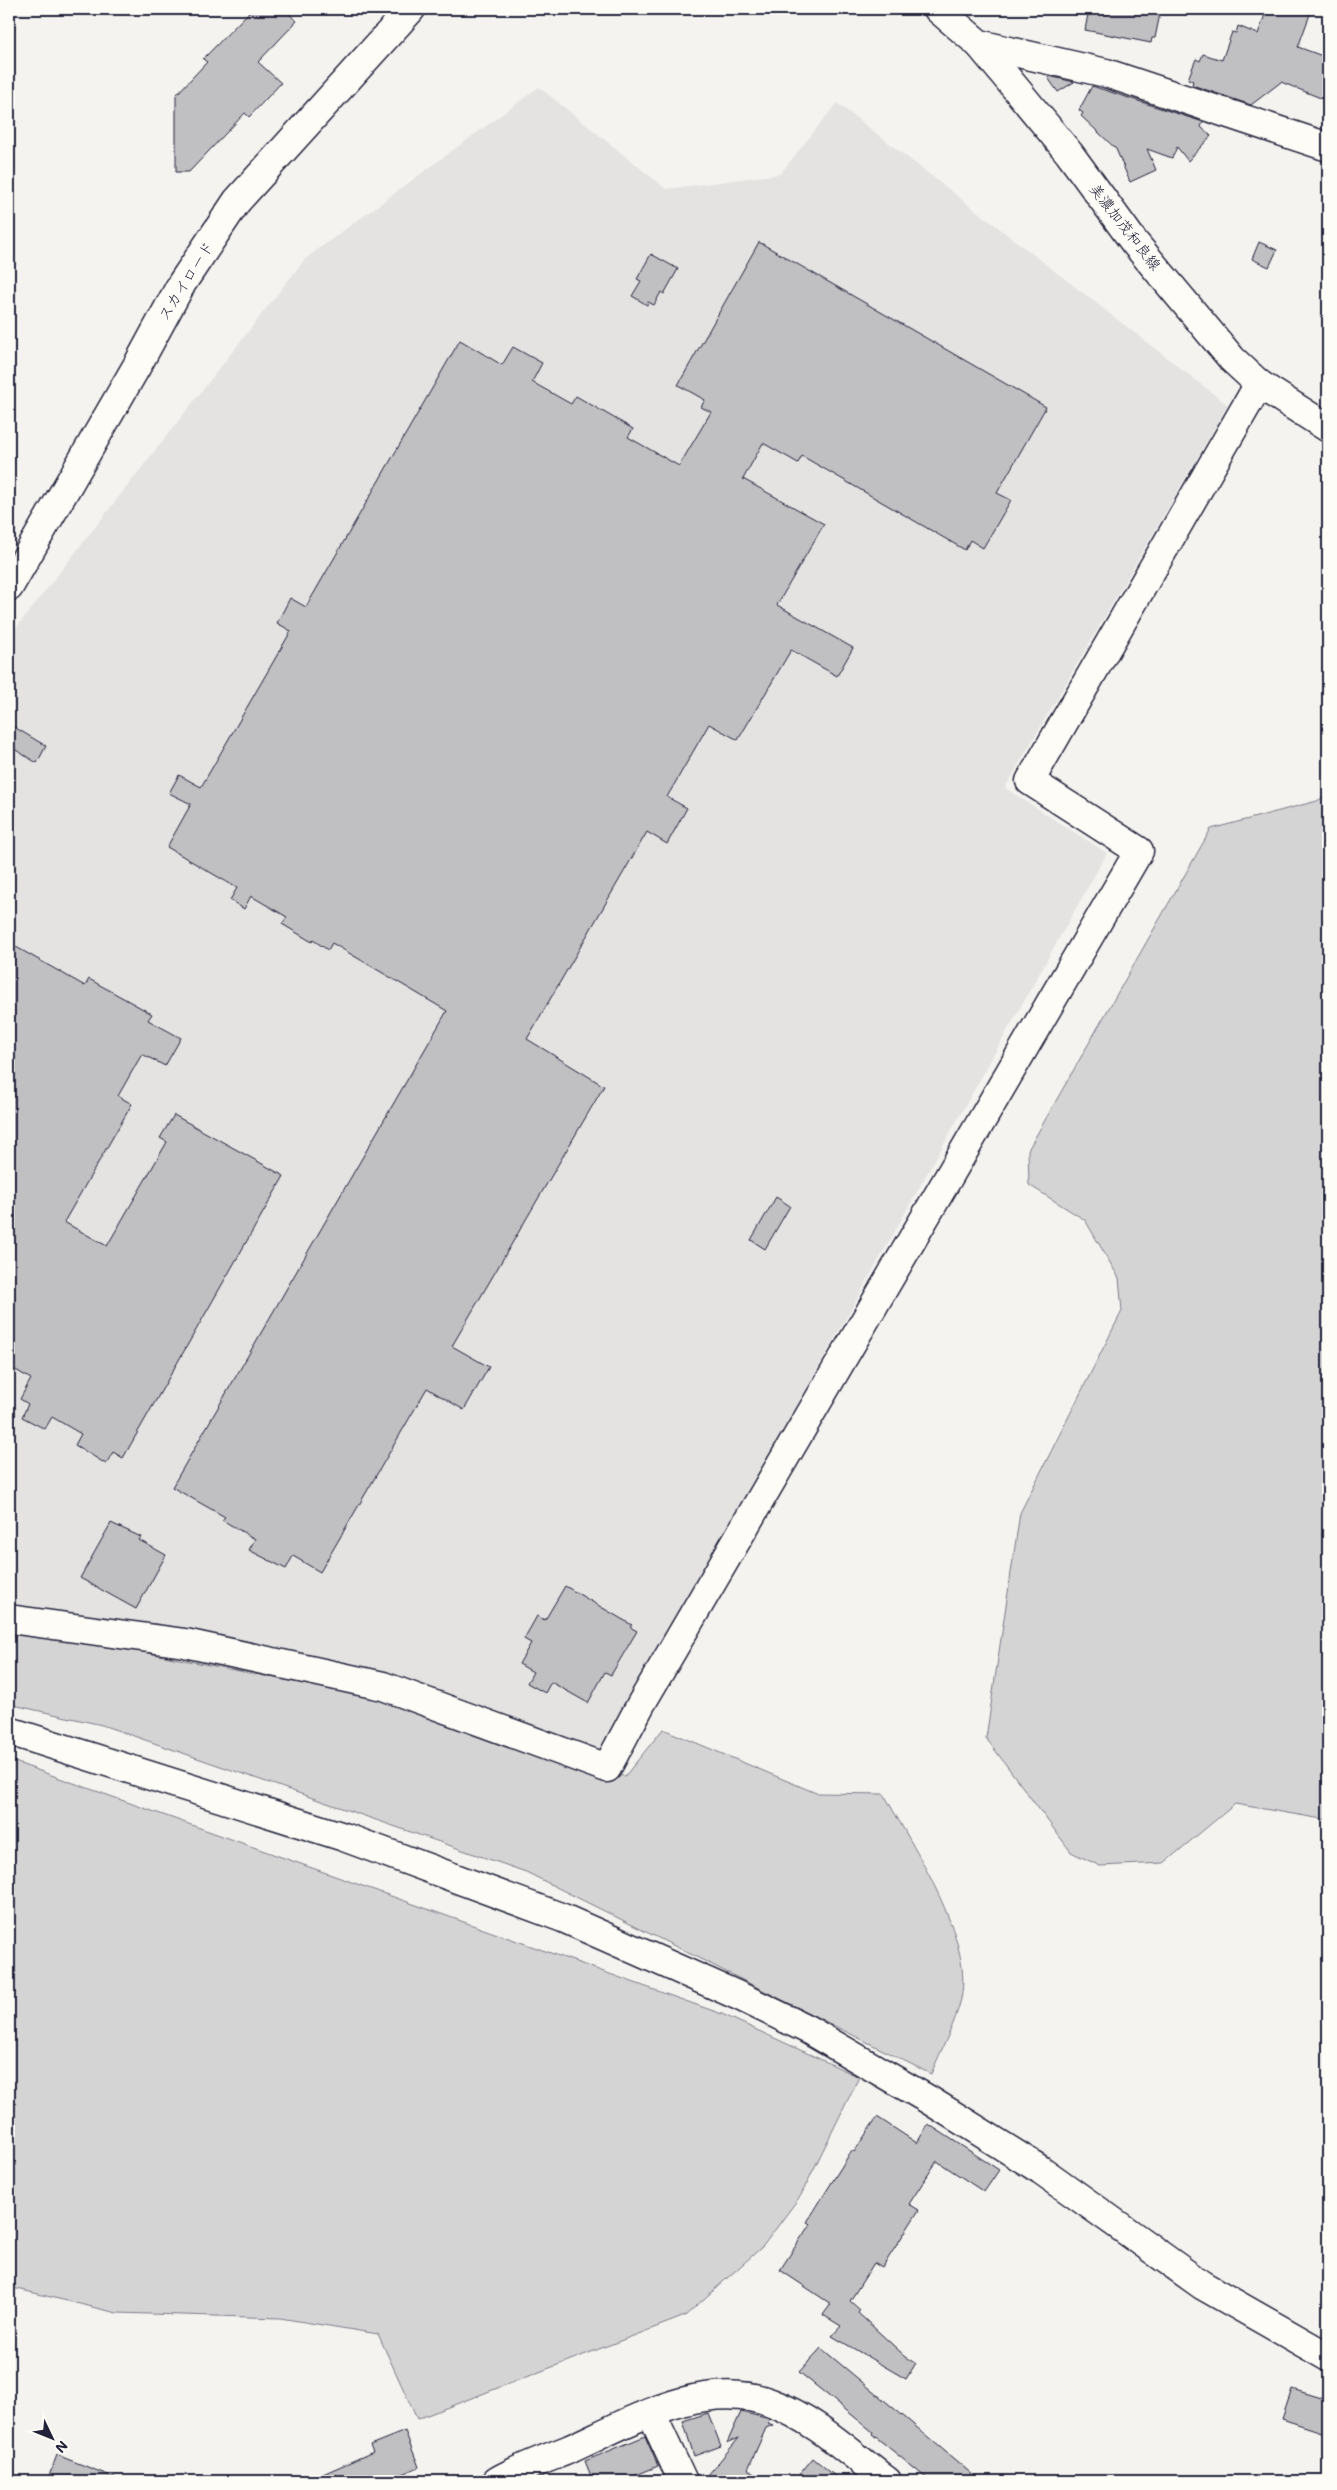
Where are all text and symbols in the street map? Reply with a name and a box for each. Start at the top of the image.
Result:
street label: 美濃加茂和良線 [1086,179,1166,274]
street label: スカイロード [153,237,217,324]
north arrow [28,2412,78,2462]
text: N [51,2437,72,2458]

